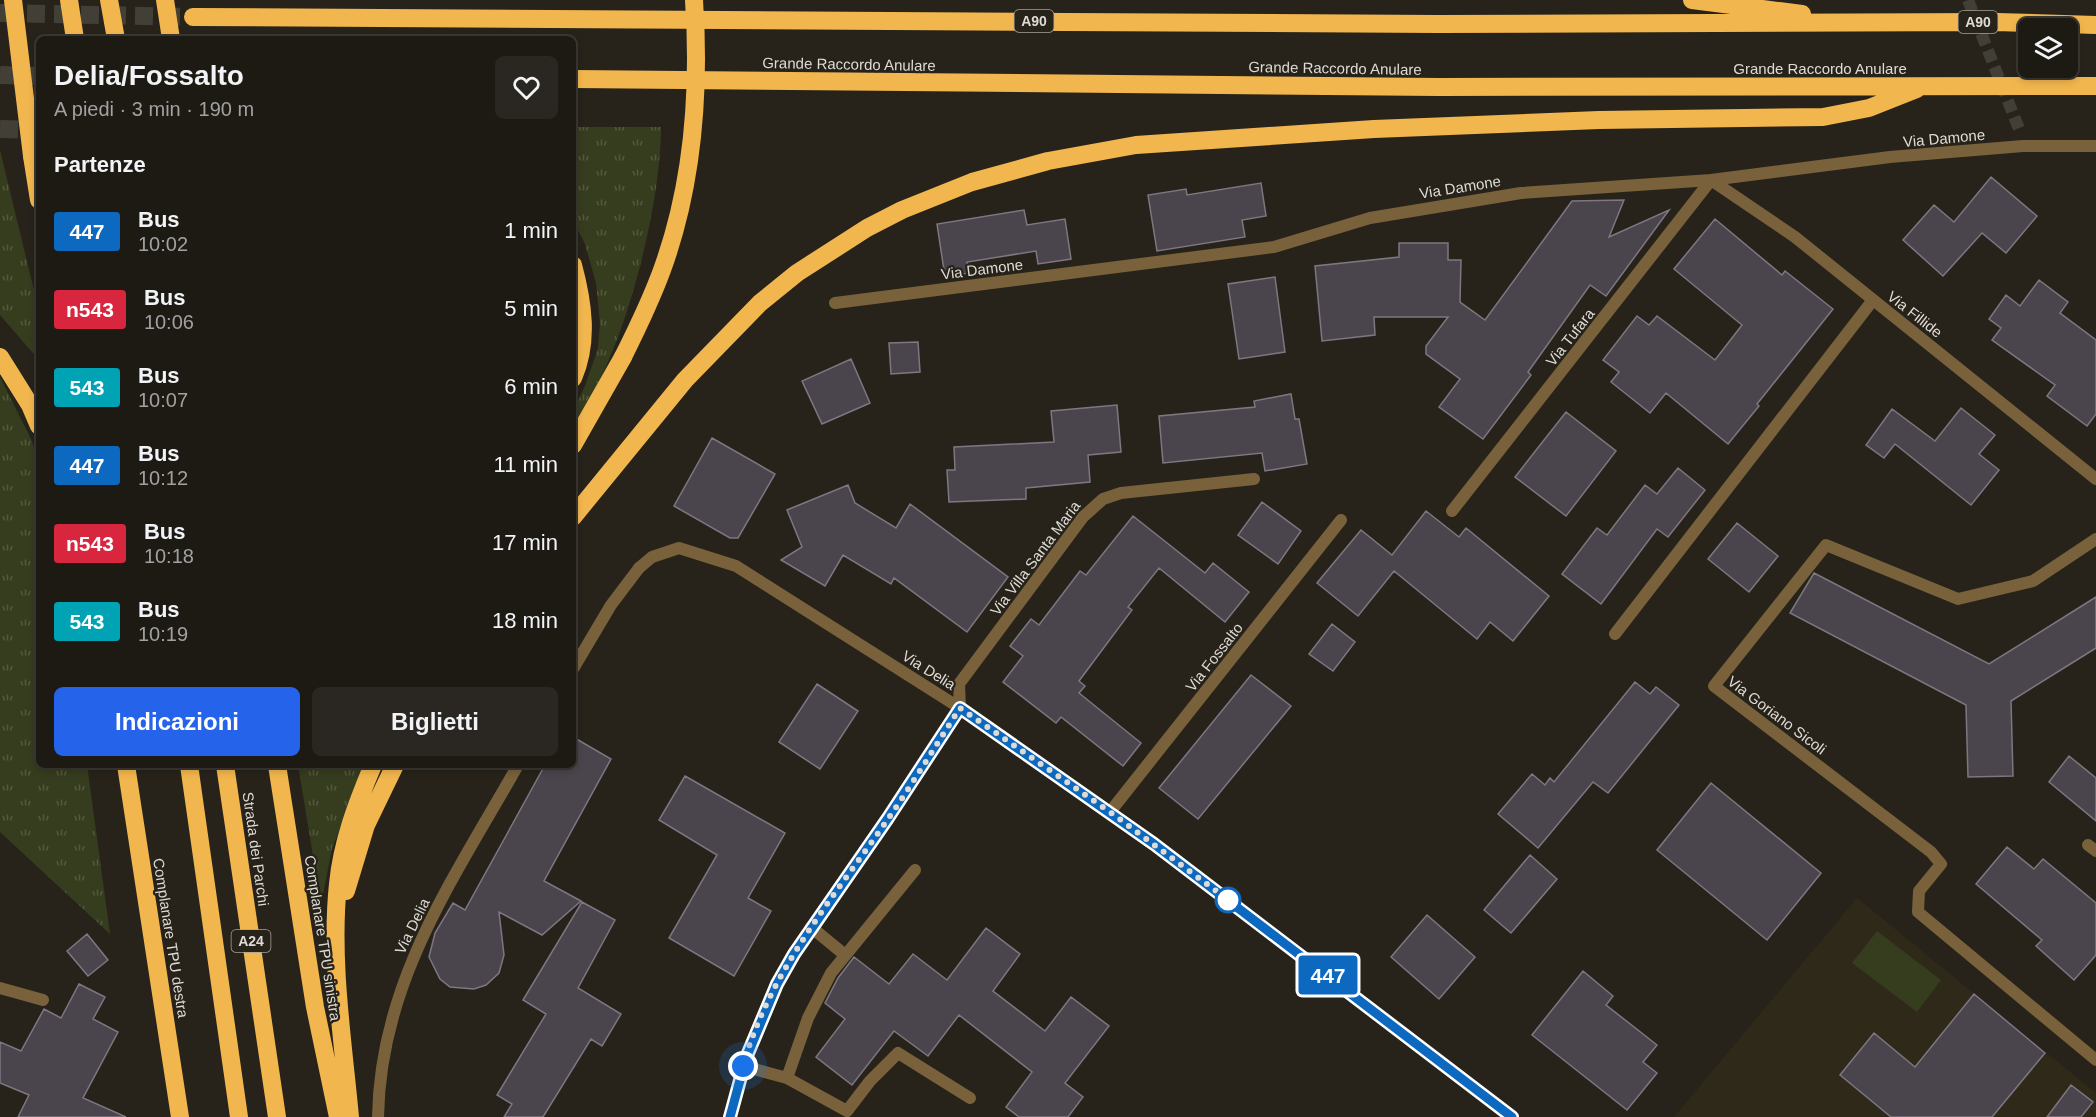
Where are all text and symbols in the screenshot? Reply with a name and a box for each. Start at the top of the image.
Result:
road number: A90 [1014,10,1054,32]
road number: A90 [1958,11,1998,33]
map controls [2018,18,2078,78]
button: layers [2018,18,2078,78]
street label: Grande Raccordo Anulare [762,54,936,74]
button: heart [495,56,558,119]
street label: Grande Raccordo Anulare [1248,58,1422,78]
text: Delia/Fossalto [54,60,244,91]
street label: Grande Raccordo Anulare [1733,60,1907,77]
text: A piedi · 3 min · 190 m [54,98,254,120]
street label: Via Damone [1902,126,1986,150]
text: Partenze [54,152,146,177]
street label: Via Damone [1418,172,1502,202]
text: Bus [138,207,180,232]
text: 1 min [504,218,558,243]
text: 447 [69,220,105,243]
text: 10:02 [138,233,188,255]
street label: Via Damone [940,256,1024,282]
text: Bus [144,285,185,310]
street label: Via Fillide [1884,287,1946,341]
text: 5 min [504,296,558,321]
text: n543 [66,298,114,321]
street label: Via Tufara [1542,304,1598,369]
text: 10:06 [144,311,194,333]
text: Bus [138,363,180,388]
text: 6 min [504,374,558,399]
text: 543 [69,376,105,399]
text: 10:07 [138,389,188,411]
text: Bus [138,441,180,466]
text: 11 min [494,452,558,477]
text: 447 [69,454,105,477]
text: 10:12 [138,467,188,489]
street label: Via Villa Santa Maria [986,497,1084,619]
text: Bus [144,519,185,544]
text: 17 min [492,530,558,555]
text: n543 [66,532,114,555]
text: 10:18 [144,545,194,567]
text: Bus [138,597,180,622]
text: 18 min [492,608,558,633]
text: 543 [69,610,105,633]
street label: Via Fossalto [1182,619,1246,695]
text: 10:19 [138,623,188,645]
street label: Via Delia [899,647,959,693]
street label: Via Goriano Sicoli [1724,672,1830,758]
button: Indicazioni [54,687,300,756]
button: Biglietti [312,687,558,756]
street label: Strada dei Parchi [240,791,272,907]
street label: Complanare TPU sinistra [302,854,345,1023]
street label: Complanare TPU destra [150,857,192,1020]
unlabelled marker [1215,887,1241,913]
street label: Via Delia [391,895,433,957]
road number: A24 [232,930,270,952]
line badge: 447 [1294,956,1362,994]
text: 447 [1310,964,1346,987]
your location [728,1051,758,1081]

